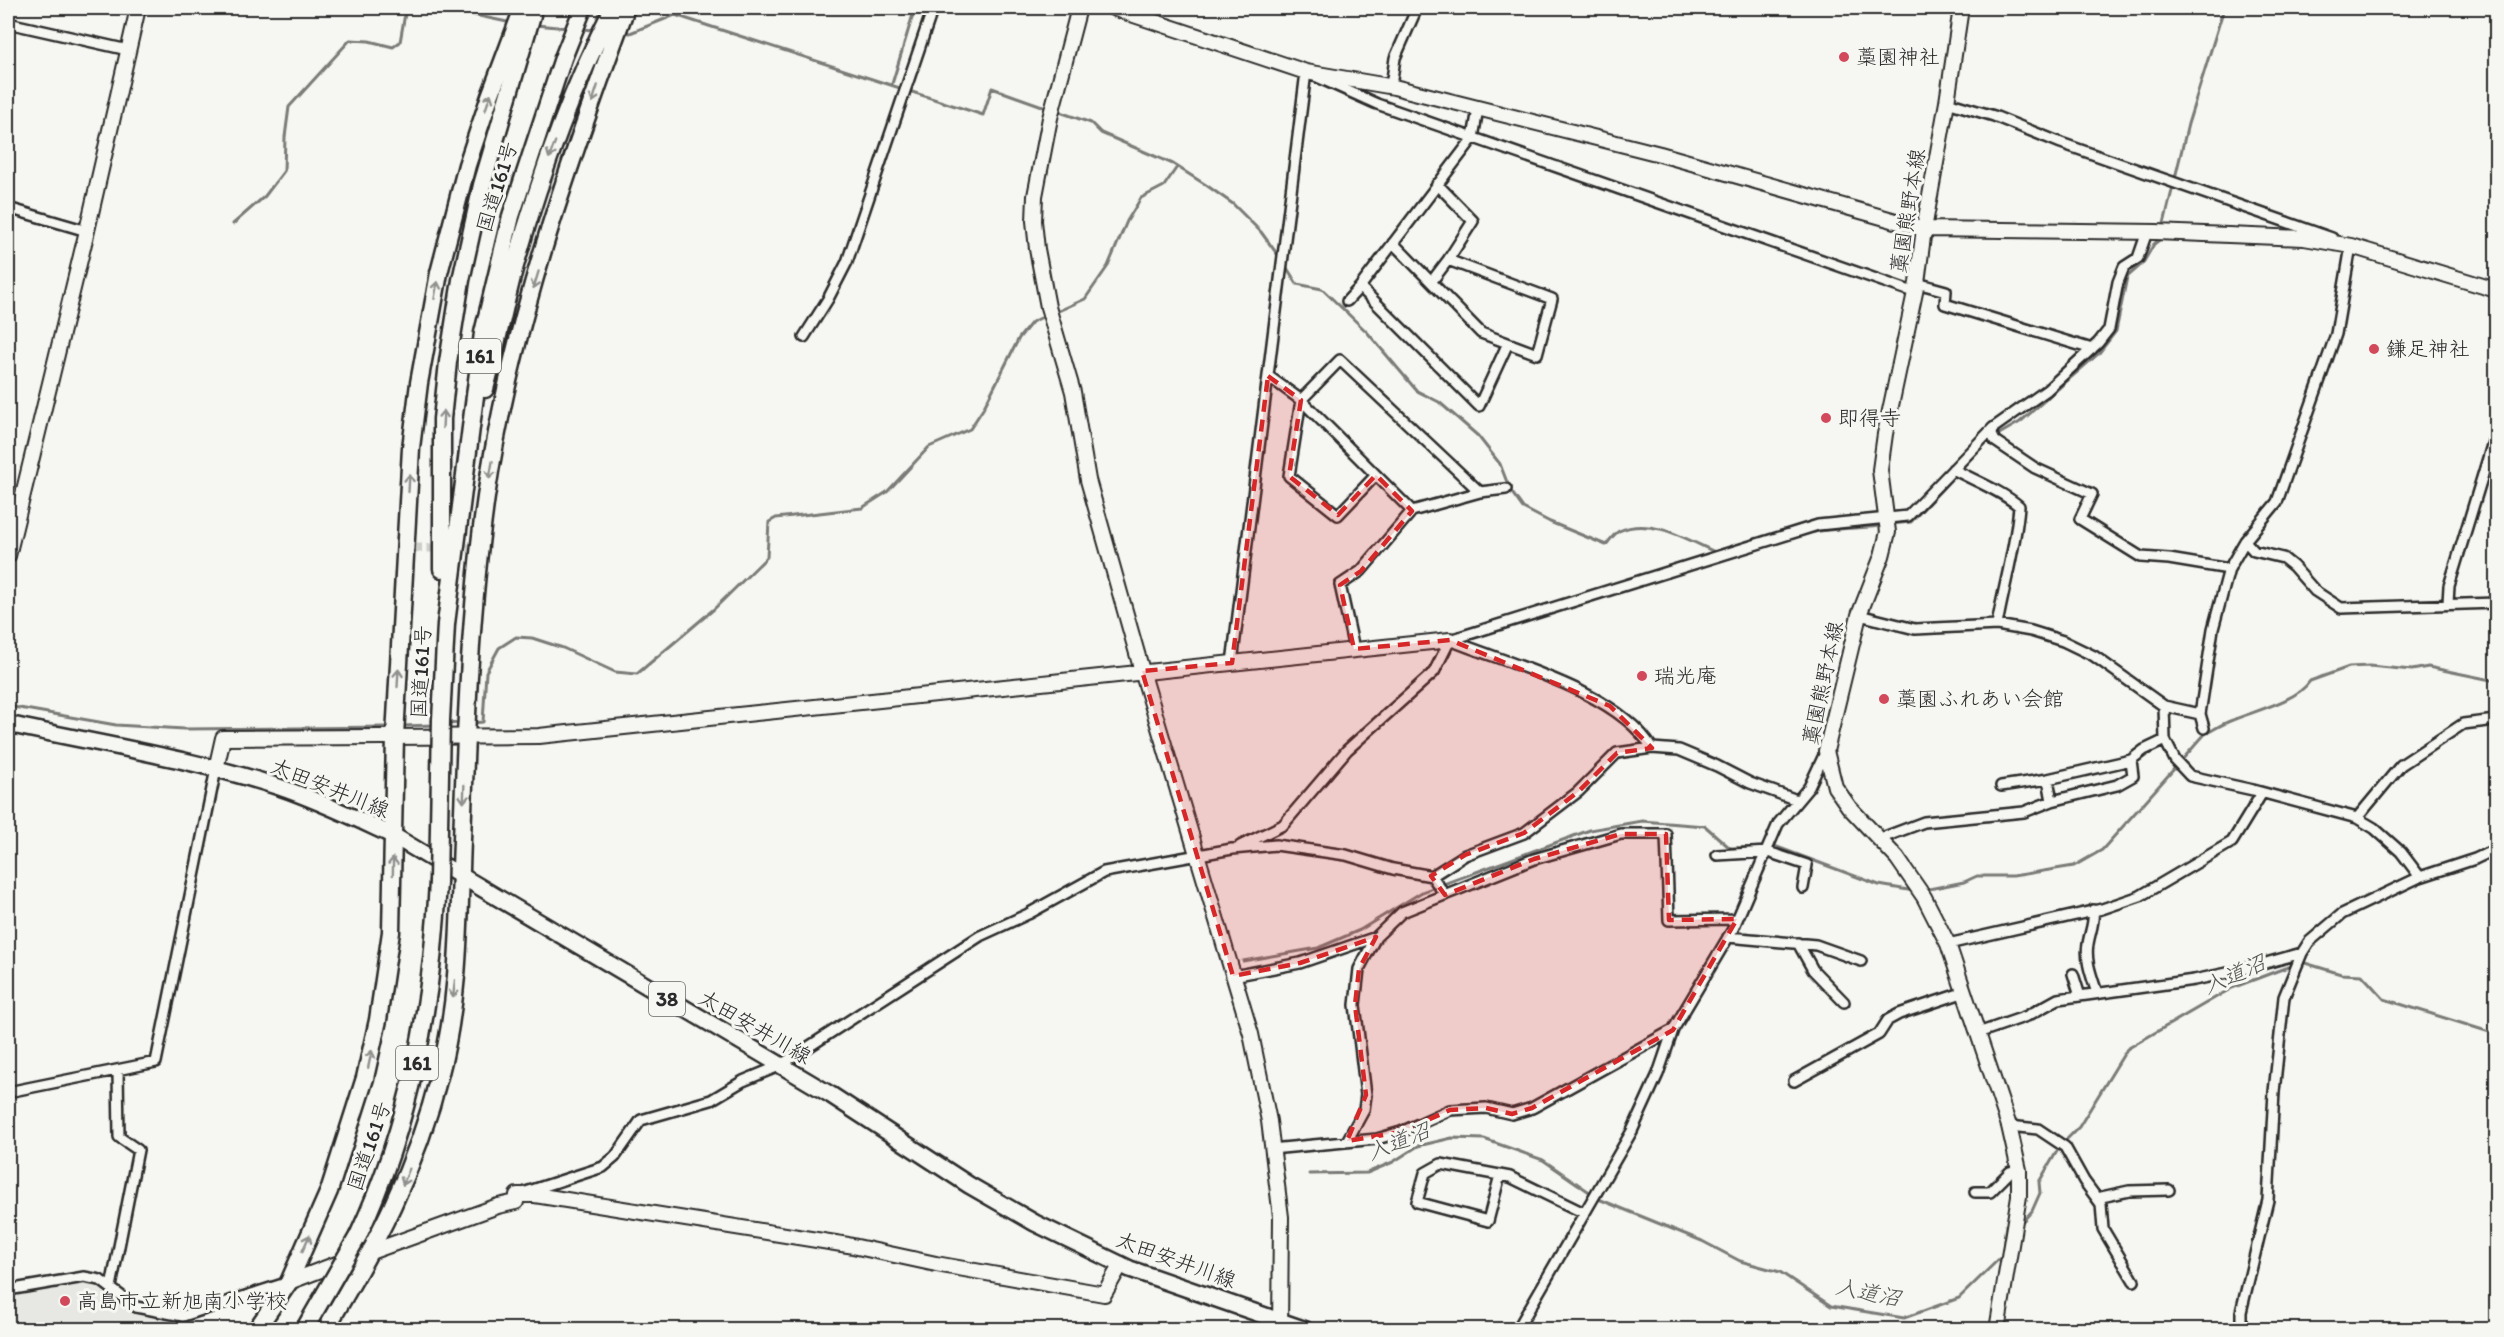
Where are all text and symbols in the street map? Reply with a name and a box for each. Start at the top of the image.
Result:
place label: 藁園神社 [1856,44,1940,69]
marker: 藁園神社 [1837,50,1851,64]
one-way arrow [588,84,599,103]
one-way arrow [483,93,494,112]
street label: 国道161号 [471,138,522,235]
one-way arrow [546,140,557,159]
street label: 藁園熊野本線 [1885,147,1930,275]
one-way arrow [530,270,541,289]
one-way arrow [430,281,441,300]
place label: 鎌足神社 [2386,336,2470,361]
road number: 161 [459,339,501,373]
marker: 鎌足神社 [2367,342,2381,356]
place label: 即得寺 [1838,405,1901,430]
one-way arrow [438,409,449,429]
marker: 即得寺 [1819,411,1833,425]
one-way arrow [485,459,496,479]
one-way arrow [403,473,414,493]
street label: 藁園熊野本線 [1797,619,1848,747]
street label: 国道161号 [406,625,435,719]
place label: 瑞光庵 [1654,663,1717,688]
one-way arrow [392,668,403,688]
marker: 瑞光庵 [1635,669,1649,683]
place label: 藁園ふれあい会館 [1896,686,2064,711]
marker: 藁園ふれあい会館 [1877,692,1891,706]
street label: 太田安井川線 [267,752,393,823]
one-way arrow [458,783,469,803]
one-way arrow [387,856,399,876]
water label: 入道沼 [2199,948,2272,1000]
one-way arrow [448,978,459,998]
road number: 38 [649,982,685,1016]
street label: 太田安井川線 [694,984,816,1069]
road number: 161 [396,1046,438,1080]
one-way arrow [364,1050,376,1069]
street label: 国道161号 [341,1098,396,1194]
water label: 入道沼 [1363,1116,1436,1166]
one-way arrow [400,1167,411,1185]
street label: 太田安井川線 [1113,1226,1240,1293]
one-way arrow [301,1234,312,1252]
water label: 入道沼 [1833,1273,1905,1312]
place label: 高島市立新旭南小学校 [77,1288,287,1313]
marker: 高島市立新旭南小学校 [58,1294,72,1308]

